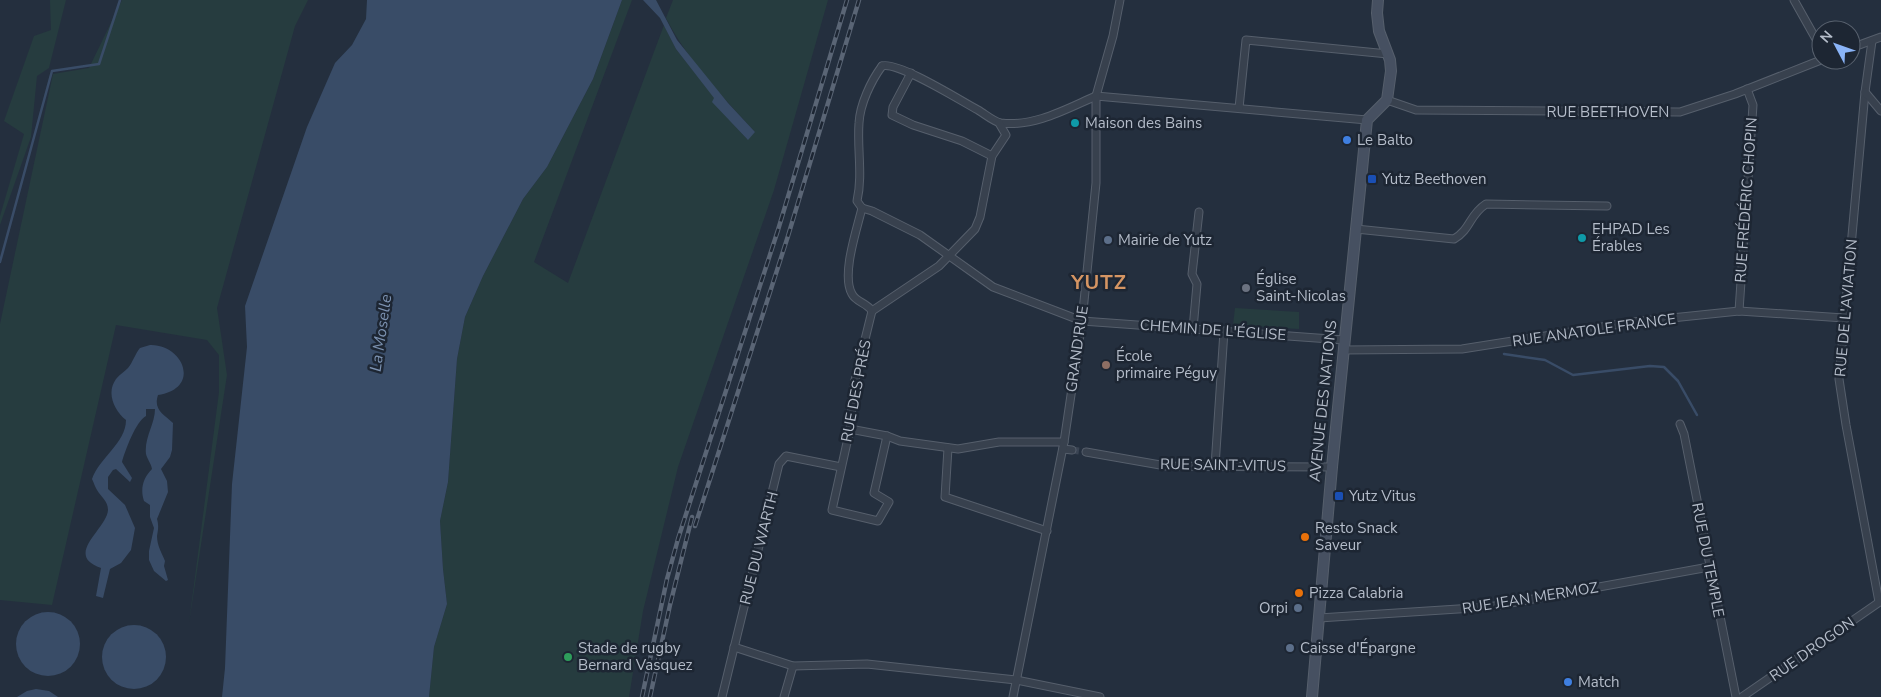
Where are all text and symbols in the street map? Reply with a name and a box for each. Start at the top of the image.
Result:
north arrow [1811,20,1861,70]
text: N [1816,27,1837,47]
street label: RUE BEETHOVEN [1547,102,1669,122]
place label: Maison des Bains [1085,113,1202,133]
marker: Maison des Bains [1069,117,1081,129]
street label: RUE FRÉDÉRIC CHOPIN [1730,117,1762,283]
place label: Le Balto [1357,130,1413,150]
marker: Le Balto [1341,134,1353,146]
place label: Yutz Beethoven [1381,169,1487,189]
marker: Yutz Beethoven [1366,173,1378,185]
place label: EHPAD Les Érables [1592,219,1670,256]
place label: Mairie de Yutz [1118,230,1212,250]
marker: EHPAD Les Érables [1576,232,1588,244]
marker: Mairie de Yutz [1102,234,1114,246]
street label: RUE DE L'AVIATION [1830,238,1862,378]
district label: YUTZ [1070,269,1127,296]
place label: Église Saint-Nicolas [1256,269,1346,306]
marker: Église Saint-Nicolas [1240,282,1252,294]
water label: La Moselle [365,292,397,373]
street label: GRAND'RUE [1061,305,1093,393]
street label: RUE ANATOLE FRANCE [1511,309,1677,351]
street label: CHEMIN DE L'ÉGLISE [1139,315,1287,345]
street label: AVENUE DES NATIONS [1305,319,1341,483]
street label: RUE DES PRÉS [836,338,876,444]
place label: École primaire Péguy [1116,346,1217,383]
marker: École primaire Péguy [1100,359,1112,371]
street label: RUE SAINT-VITUS [1160,454,1286,476]
place label: Yutz Vitus [1348,486,1416,506]
street label: RUE DU WARTH [735,489,783,607]
marker: Yutz Vitus [1333,490,1345,502]
street label: RUE DU TEMPLE [1687,501,1729,619]
place label: Resto Snack Saveur [1315,518,1398,555]
marker: Resto Snack Saveur [1299,531,1311,543]
street label: RUE JEAN MERMOZ [1461,577,1600,619]
place label: Pizza Calabria [1309,583,1403,603]
marker: Pizza Calabria [1293,587,1305,599]
place label: Orpi [1259,598,1288,618]
marker: Orpi [1292,602,1304,614]
street label: RUE DROGON [1765,612,1859,686]
place label: Stade de rugby Bernard Vasquez [578,638,693,675]
place label: Caisse d'Épargne [1300,638,1416,658]
marker: Caisse d'Épargne [1284,642,1296,654]
marker: Stade de rugby Bernard Vasquez [562,651,574,663]
place label: Match [1578,672,1619,692]
marker: Match [1562,676,1574,688]

